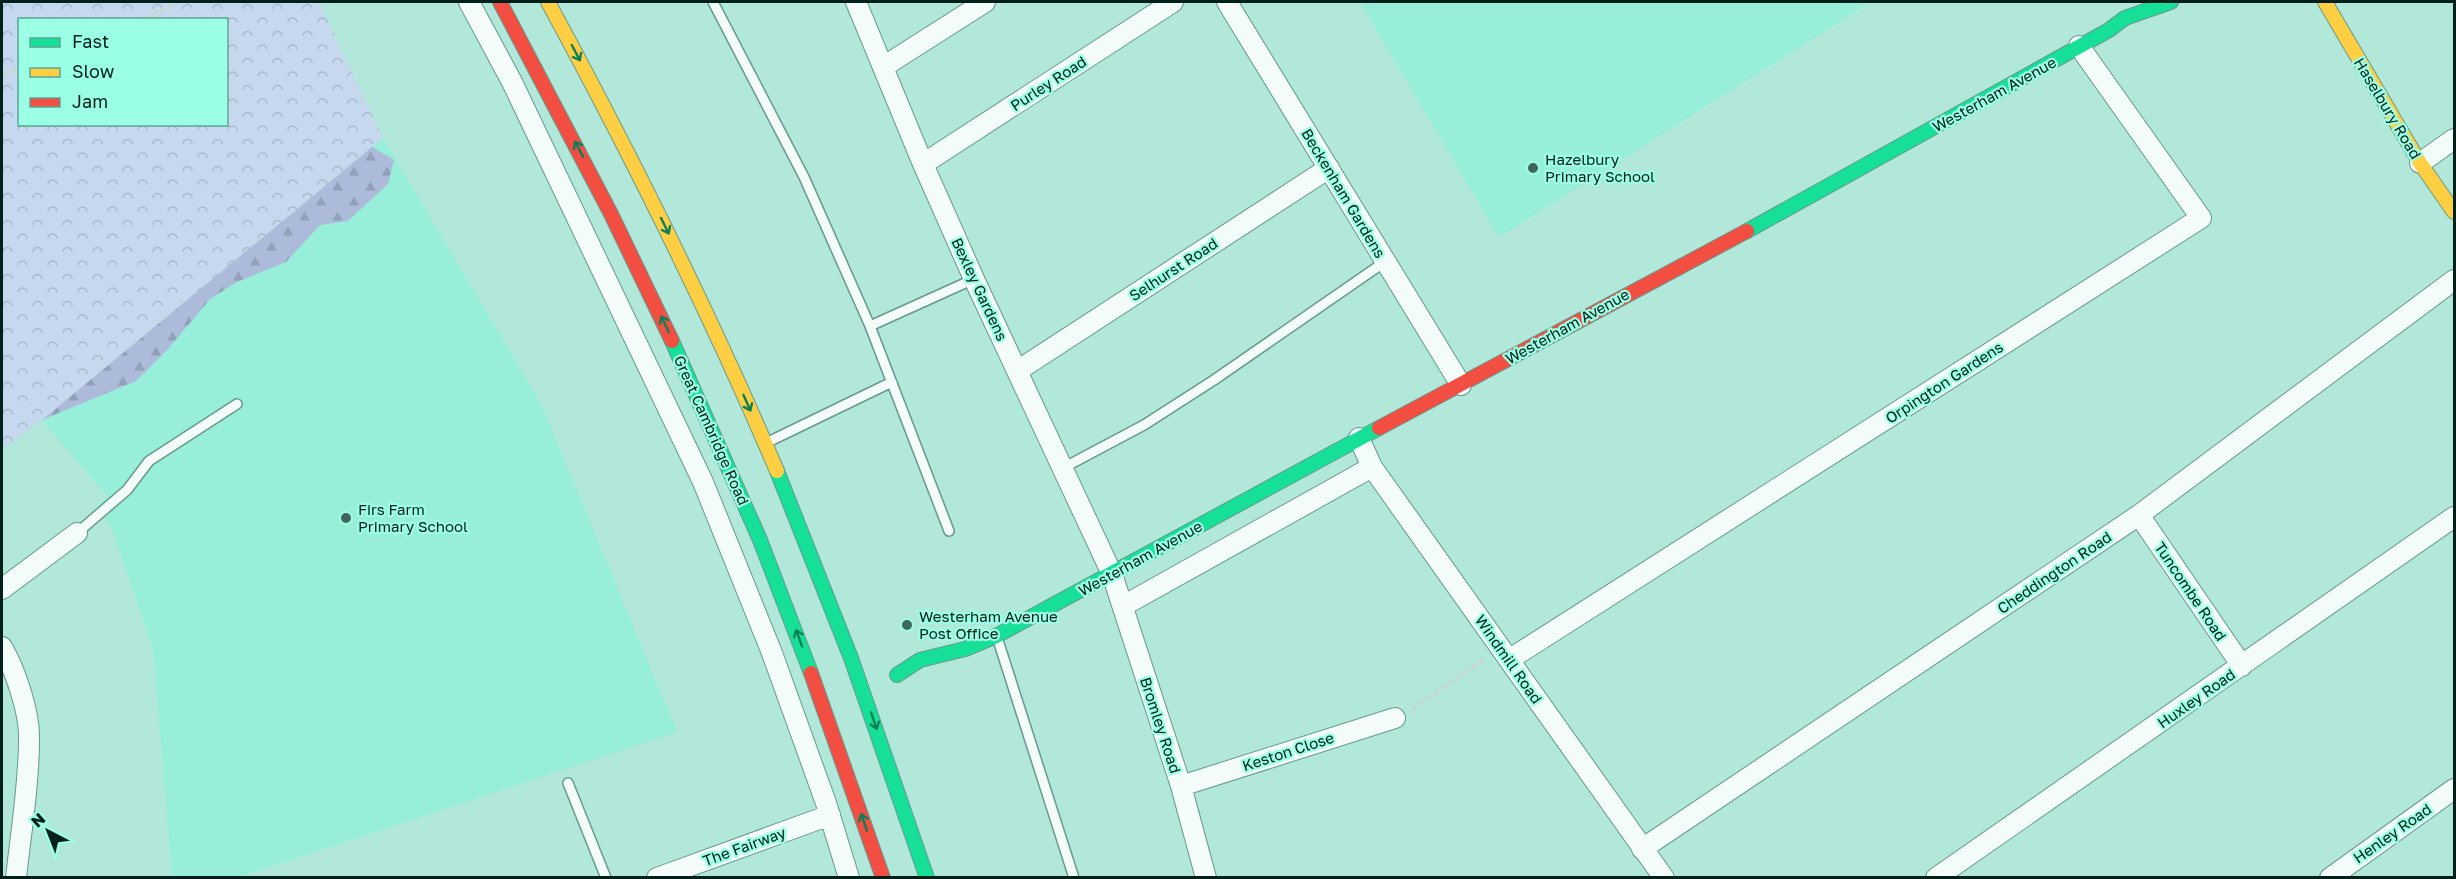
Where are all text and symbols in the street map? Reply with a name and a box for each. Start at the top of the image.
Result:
legend [18,18,228,126]
text: Fast [72,30,109,52]
one-way arrow [570,44,582,61]
street label: Purley Road [1007,52,1089,114]
street label: Westerham Avenue [1929,52,2059,135]
street label: Haselbury Road [2351,54,2425,162]
text: Slow [72,60,115,82]
text: Jam [72,90,108,112]
street label: Beckenham Gardens [1298,125,1390,261]
one-way arrow [573,141,585,158]
place label: Hazelbury Primary School [1545,150,1655,185]
marker: Hazelbury Primary School [1526,161,1540,175]
one-way arrow [660,217,671,235]
street label: Selhurst Road [1125,234,1221,304]
street label: Bexley Gardens [948,235,1012,343]
street label: Westerham Avenue [1502,284,1632,367]
one-way arrow [658,315,670,333]
street label: Orpington Gardens [1882,337,2006,427]
street label: Great Cambridge Road [671,352,753,508]
one-way arrow [743,394,754,412]
place label: Firs Farm Primary School [358,500,468,535]
marker: Firs Farm Primary School [339,511,353,525]
street label: Westerham Avenue [1075,516,1205,599]
street label: Cheddington Road [1994,527,2114,617]
street label: Tuncombe Road [2151,538,2231,644]
place label: Westerham Avenue Post Office [919,607,1058,642]
street label: Windmill Road [1472,611,1546,707]
marker: Westerham Avenue Post Office [900,618,914,632]
one-way arrow [793,629,804,648]
street label: Huxley Road [2154,665,2238,731]
street label: Bromley Road [1137,675,1185,775]
one-way arrow [870,711,881,730]
street label: Keston Close [1240,728,1336,774]
street label: Henley Road [2349,799,2435,867]
north arrow [18,801,78,861]
text: N [27,808,49,831]
one-way arrow [858,813,869,832]
street label: The Fairway [700,823,788,869]

